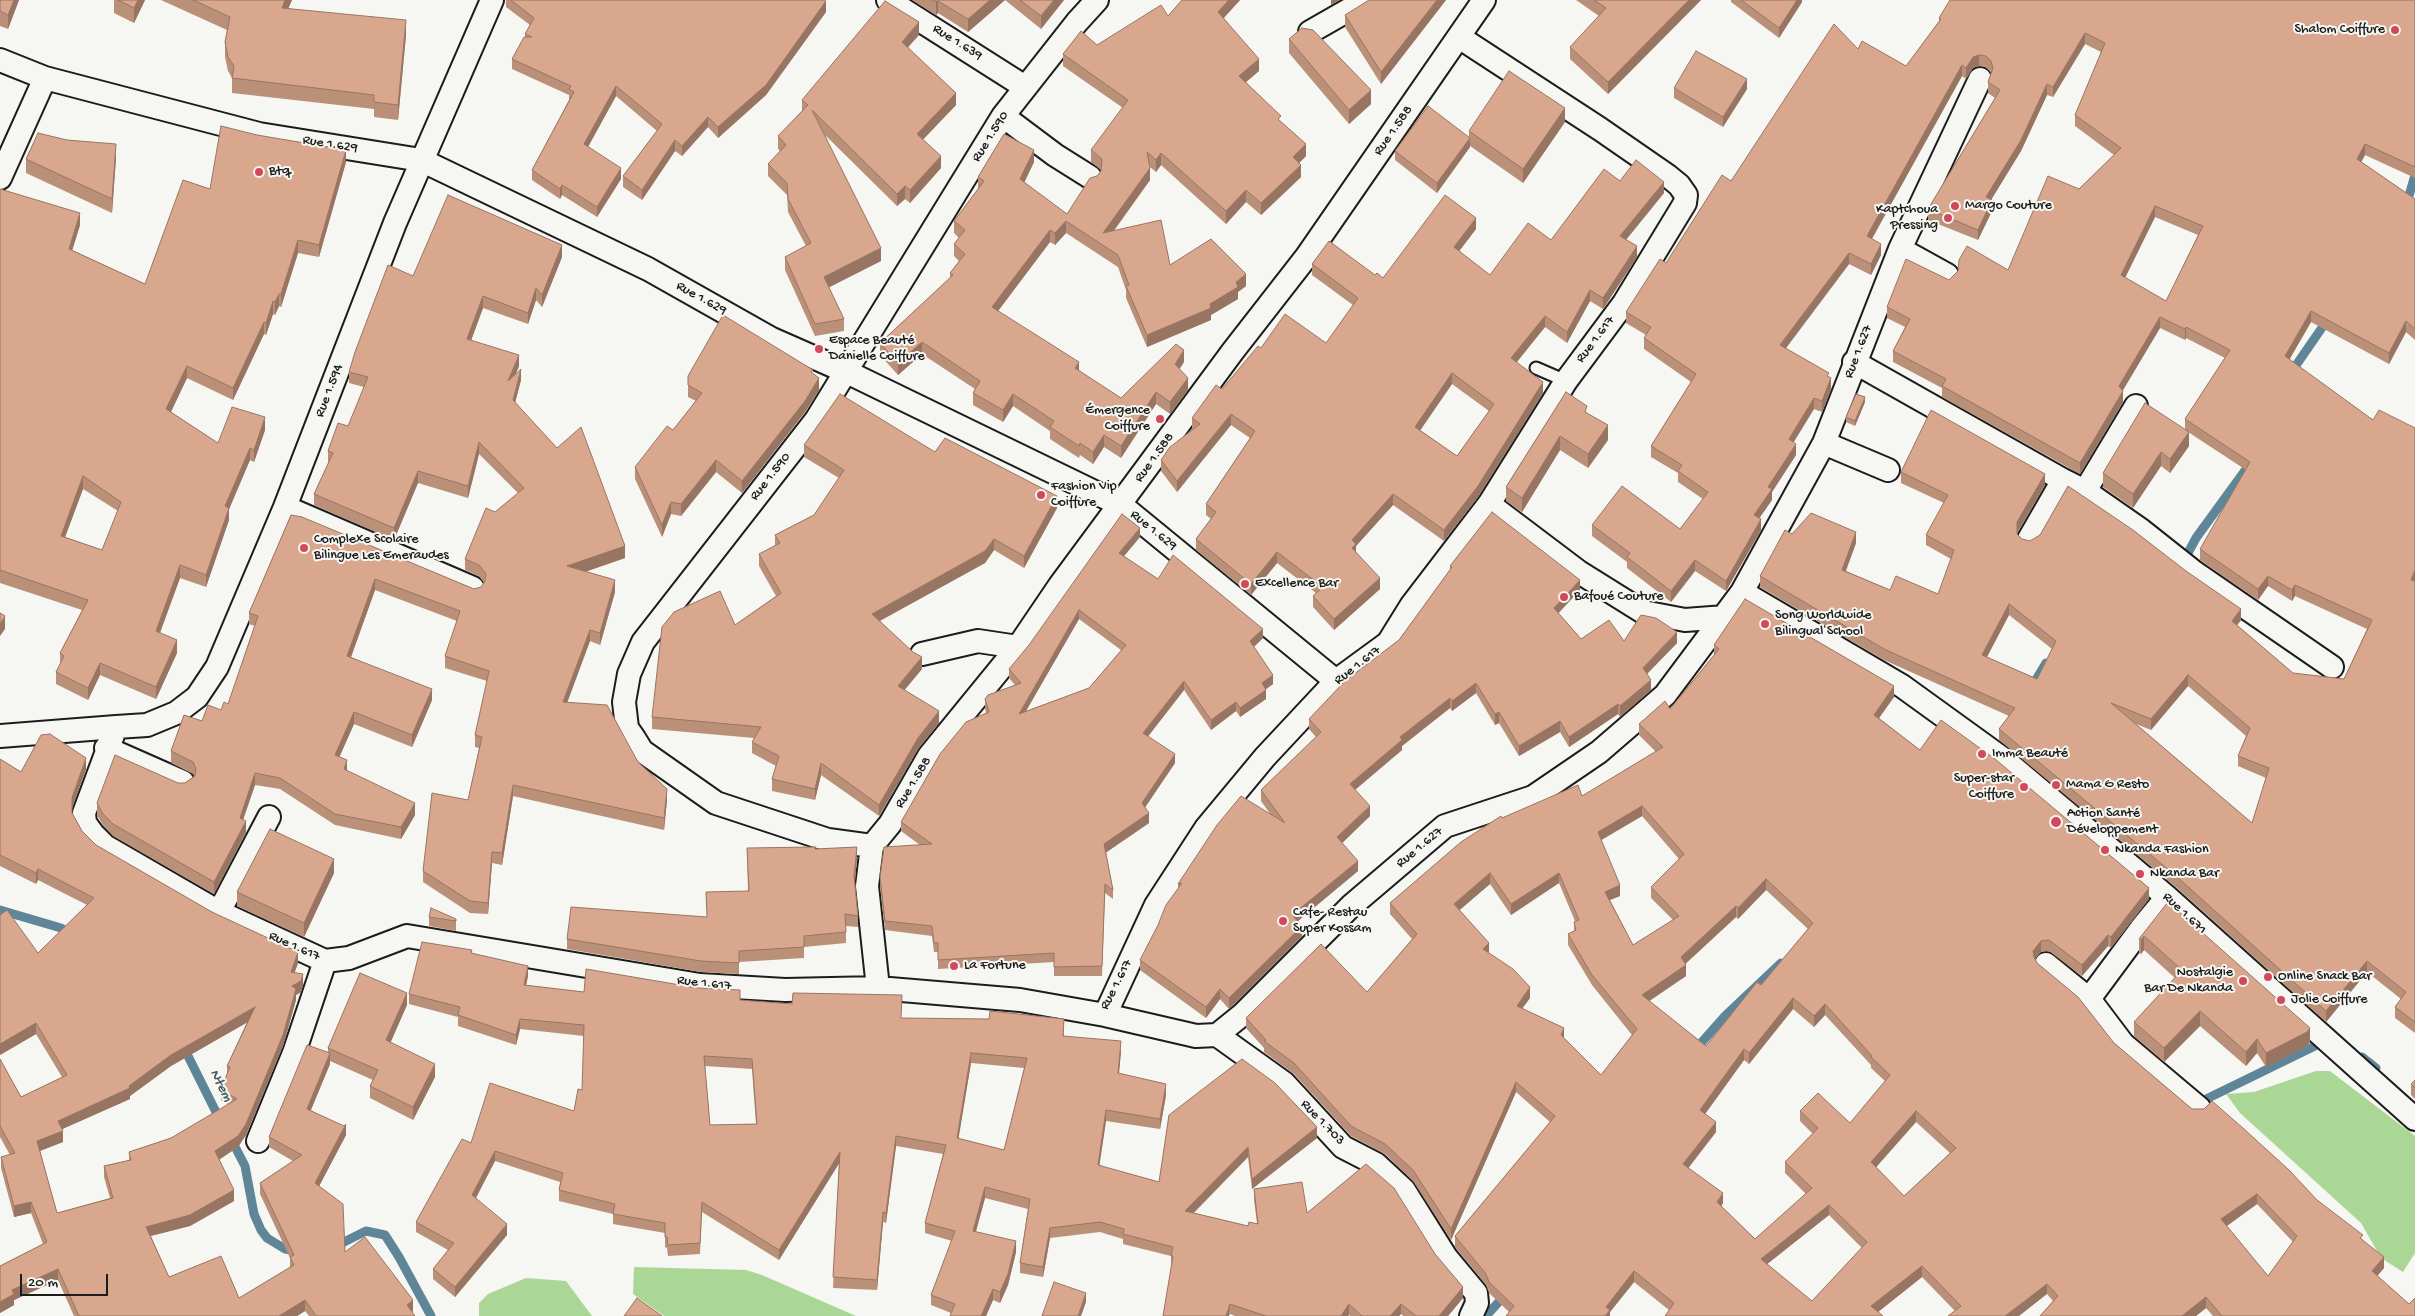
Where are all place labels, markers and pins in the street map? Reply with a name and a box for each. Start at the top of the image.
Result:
place label: Shalom Coiffure [2294,22,2385,38]
marker: Shalom Coiffure [2389,24,2401,36]
place label: Btq [269,164,290,180]
marker: Btq [253,166,265,178]
place label: Margo Couture [1965,198,2052,214]
marker: Margo Couture [1949,200,1961,212]
place label: Kaptchoua Pressing [1876,202,1938,234]
marker: Kaptchoua Pressing [1942,212,1954,224]
place label: Espace Beauté Danielle Coiffure [829,333,925,366]
marker: Espace Beauté Danielle Coiffure [813,343,825,355]
place label: Émergence Coiffure [1085,403,1150,436]
marker: Émergence Coiffure [1154,413,1166,425]
place label: Fashion Vip Coiffure [1051,479,1117,512]
marker: Fashion Vip Coiffure [1035,489,1047,501]
place label: Complexe Scolaire Bilingue Les Emeraudes [314,532,449,564]
marker: Complexe Scolaire Bilingue Les Emeraudes [298,542,310,554]
place label: Excellence Bar [1255,576,1338,592]
marker: Excellence Bar [1239,578,1251,590]
place label: Bafoué Couture [1574,589,1663,605]
marker: Bafoué Couture [1558,591,1570,603]
place label: Song Worldwide Bilingual School [1775,608,1871,640]
marker: Song Worldwide Bilingual School [1759,618,1771,630]
place label: Imma Beauté [1992,746,2068,762]
marker: Imma Beauté [1976,748,1988,760]
place label: Super-star Coiffure [1954,771,2014,804]
place label: Mama G Resto [2066,777,2149,793]
marker: Mama G Resto [2050,779,2062,791]
marker: Super-star Coiffure [2018,781,2030,793]
place label: Action Santé Développement [2067,806,2158,839]
marker: Action Santé Développement [2049,815,2063,829]
place label: Nkanda Fashion [2115,842,2209,858]
marker: Nkanda Fashion [2099,844,2111,856]
place label: Nkanda Bar [2150,866,2219,882]
marker: Nkanda Bar [2134,868,2146,880]
place label: Cafe- Restau Super Kossam [1293,905,1371,938]
marker: Cafe- Restau Super Kossam [1277,915,1289,927]
place label: La Fortune [964,958,1026,974]
marker: La Fortune [948,960,960,972]
place label: Nostalgie Bar De Nkanda [2144,965,2233,998]
place label: Online Snack Bar [2278,969,2372,985]
marker: Online Snack Bar [2262,971,2274,983]
marker: Nostalgie Bar De Nkanda [2237,975,2249,987]
place label: Jolie Coiffure [2291,992,2368,1008]
marker: Jolie Coiffure [2275,994,2287,1006]

